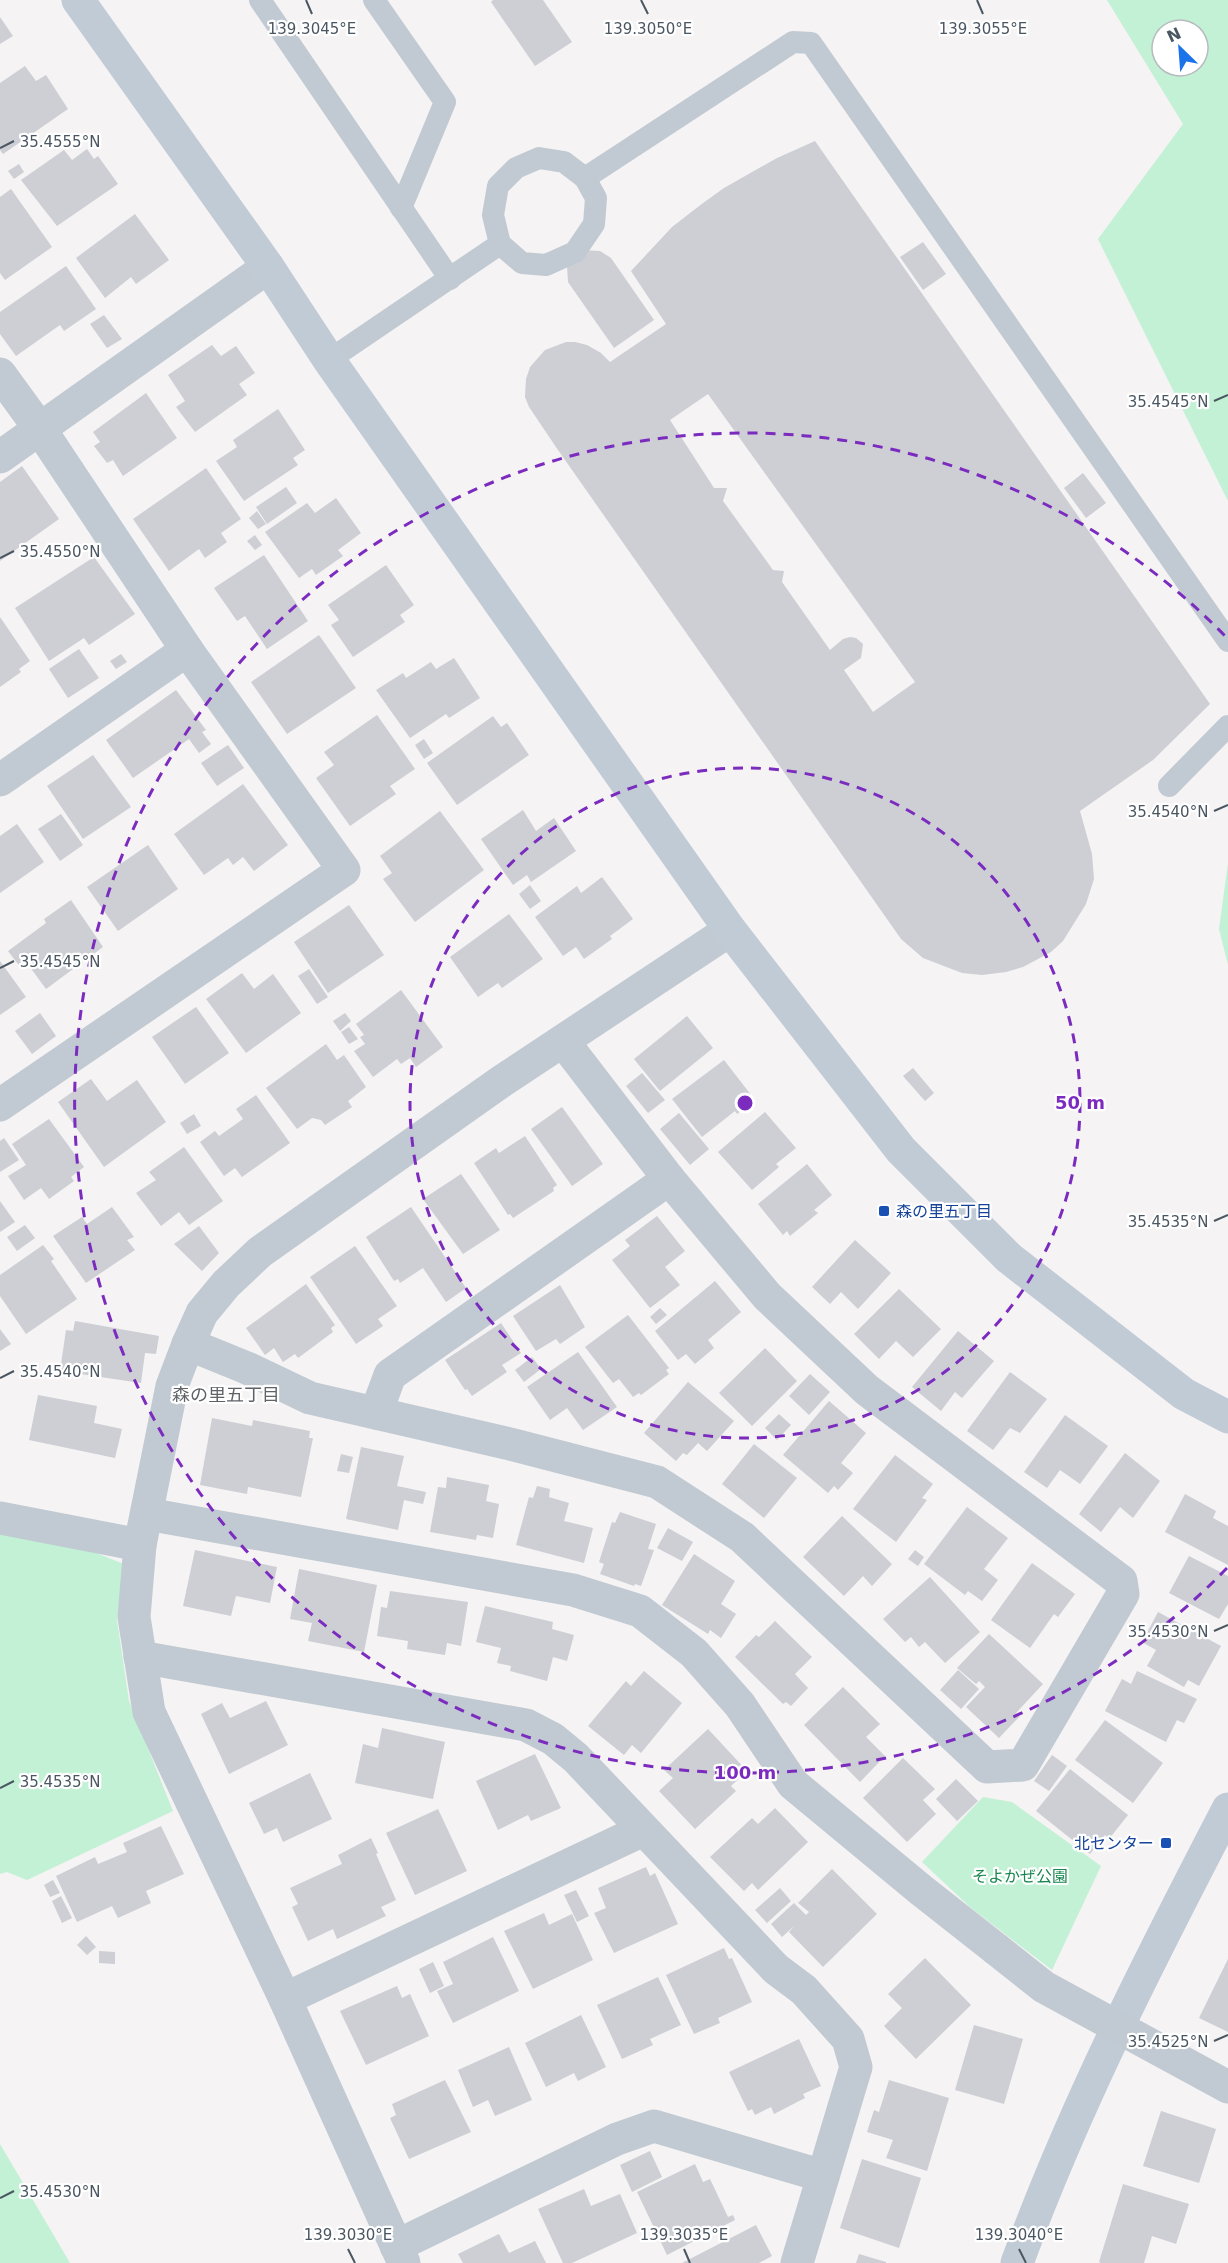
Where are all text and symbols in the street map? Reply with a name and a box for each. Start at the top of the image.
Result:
north arrow [1150,18,1210,78]
text: 139.3045°E [268,20,356,38]
text: 139.3050°E [604,20,692,38]
text: 139.3055°E [939,20,1027,38]
text: N [1164,23,1184,46]
text: 35.4555°N [20,133,100,151]
text: 35.4545°N [1128,393,1208,411]
text: 35.4550°N [20,543,100,561]
text: 35.4540°N [1128,803,1208,821]
text: 35.4545°N [20,953,100,971]
text: 50 m [1055,1092,1105,1113]
centre of rings [735,1093,755,1113]
place label: 森の里五丁目 [896,1202,992,1221]
marker: 森の里五丁目 [877,1204,891,1218]
text: 35.4535°N [1128,1213,1208,1231]
text: 35.4540°N [20,1363,100,1381]
district label: 森の里五丁目 [172,1384,280,1405]
text: 35.4530°N [1128,1623,1208,1641]
text: 100 m [714,1762,776,1783]
text: 35.4535°N [20,1773,100,1791]
place label: 北センター [1074,1834,1154,1853]
marker: 北センター [1159,1836,1173,1850]
park label: そよかぜ公園 [972,1867,1068,1886]
text: 35.4525°N [1128,2033,1208,2051]
text: 35.4530°N [20,2183,100,2201]
text: 139.3030°E [304,2226,392,2244]
text: 139.3035°E [640,2226,728,2244]
text: 139.3040°E [975,2226,1063,2244]

